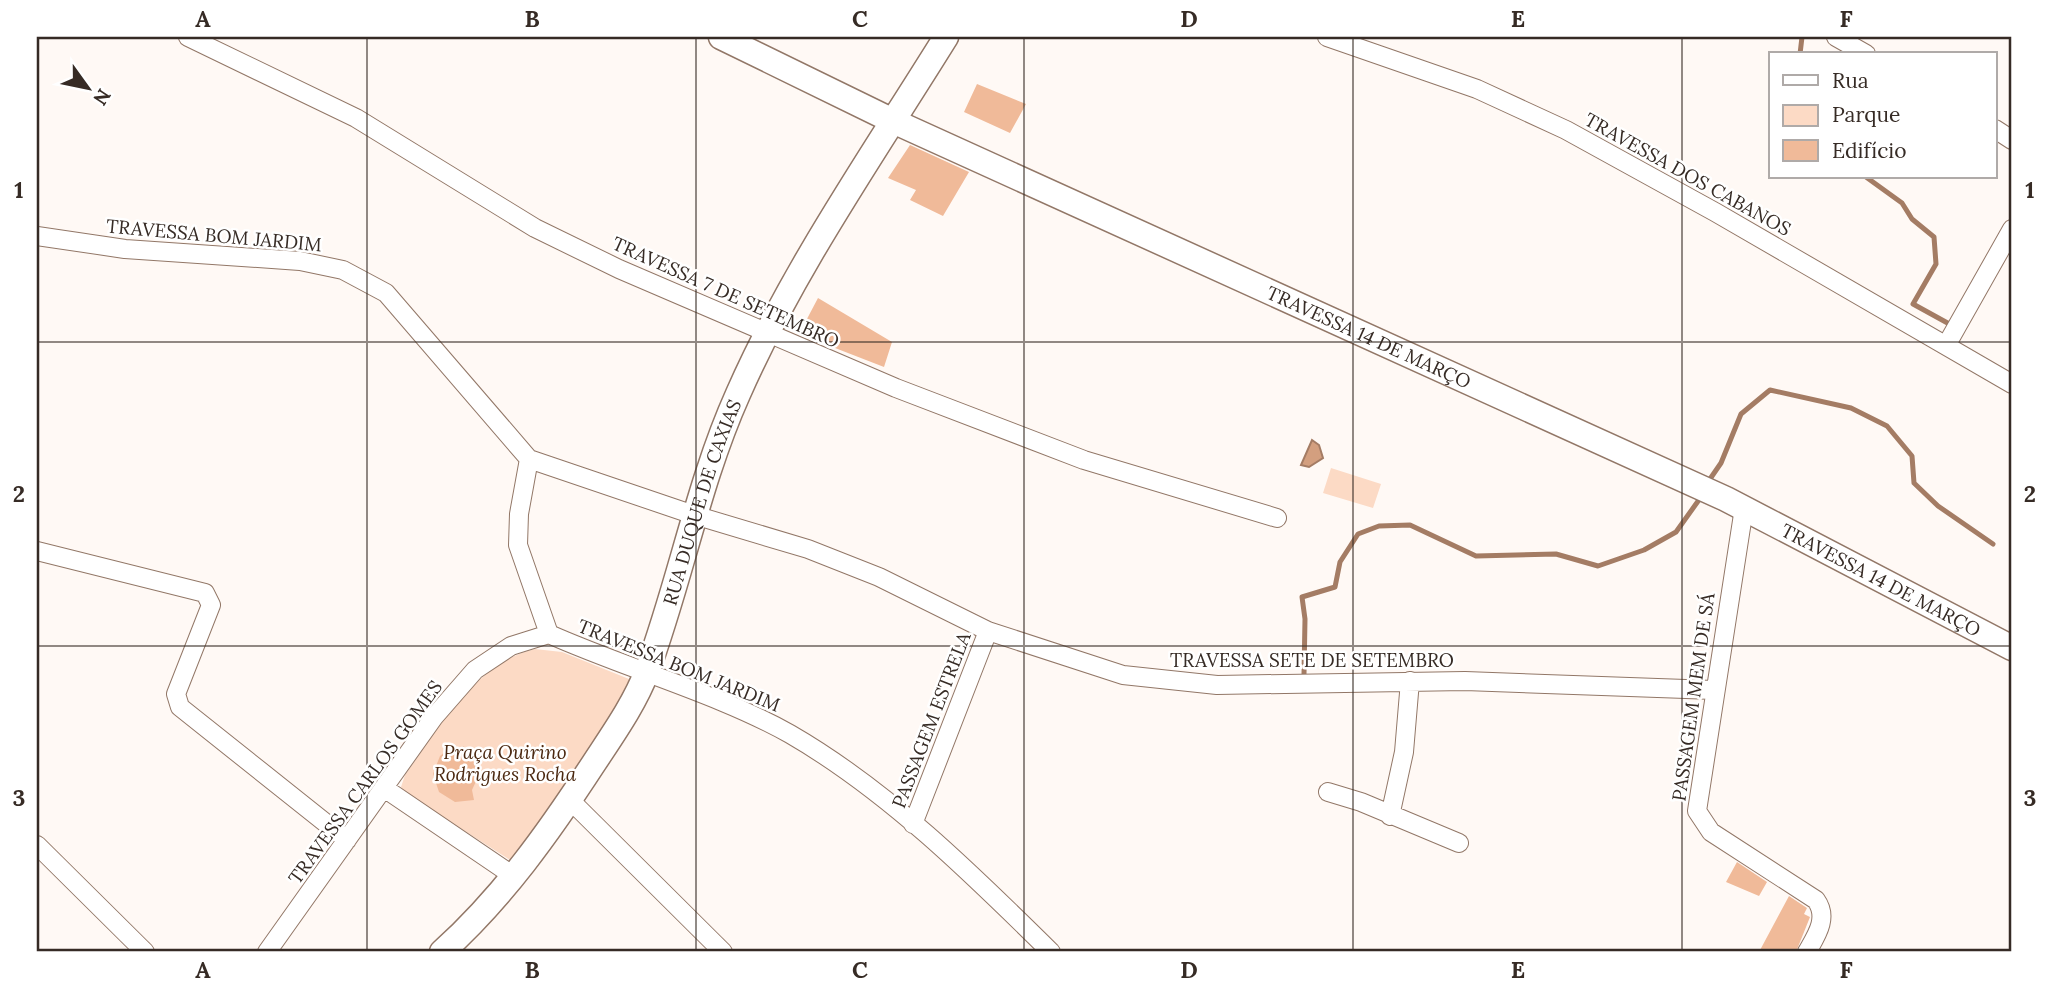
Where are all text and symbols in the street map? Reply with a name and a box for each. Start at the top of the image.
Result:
text: A [195,4,211,33]
text: B [524,4,540,33]
text: C [852,4,868,33]
text: D [1180,4,1198,33]
text: E [1511,4,1525,33]
text: F [1839,4,1853,33]
north arrow [52,52,122,122]
legend [1769,52,1996,178]
text: Rua [1832,67,1869,94]
text: N [88,85,116,110]
text: Parque [1832,101,1900,128]
street label: TRAVESSA DOS CABANOS [1581,107,1795,241]
text: Edifício [1832,137,1907,164]
text: 1 [14,175,24,204]
text: 1 [2025,175,2035,204]
street label: TRAVESSA BOM JARDIM [105,214,323,256]
street label: TRAVESSA 7 DE SETEMBRO [609,231,843,353]
street label: TRAVESSA 14 DE MARÇO [1263,280,1475,394]
street label: RUA DUQUE DE CAXIAS [657,396,746,608]
text: 2 [13,479,25,508]
text: 2 [2024,479,2036,508]
street label: TRAVESSA 14 DE MARÇO [1777,518,1985,642]
street label: PASSAGEM MEM DE SÁ [1667,590,1720,803]
street label: TRAVESSA BOM JARDIM [574,613,784,717]
street label: PASSAGEM ESTRELA [886,628,976,811]
street label: TRAVESSA SETE DE SETEMBRO [1170,648,1454,672]
street label: TRAVESSA CARLOS GOMES [283,675,447,889]
park label: Praça Quirino Rodrigues Rocha [434,740,577,786]
text: 3 [13,783,25,812]
text: 3 [2024,783,2036,812]
text: A [195,955,211,984]
text: B [524,955,540,984]
text: C [852,955,868,984]
text: D [1180,955,1198,984]
text: E [1511,955,1525,984]
text: F [1839,955,1853,984]

